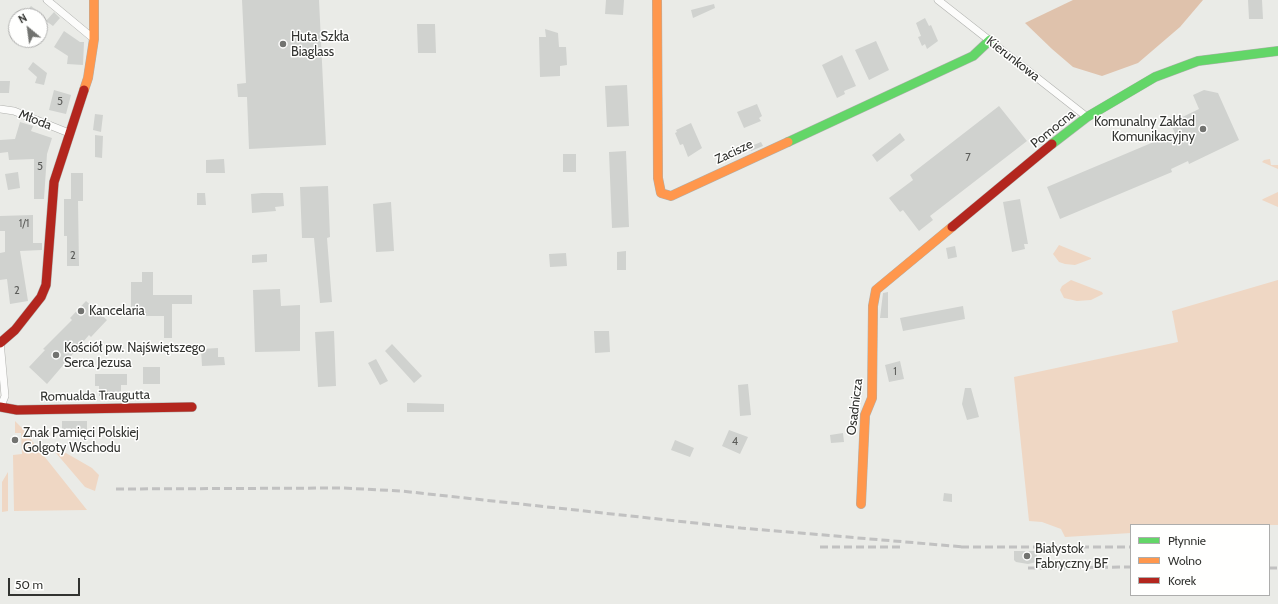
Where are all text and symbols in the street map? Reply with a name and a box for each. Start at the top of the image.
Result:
north arrow [8,8,48,48]
text: N [16,10,29,26]
place label: Huta Szkła Biaglass [291,29,349,60]
street label: Kierunkowa [983,33,1043,85]
marker: Huta Szkła Biaglass [278,39,288,49]
house number: 5 [57,95,63,109]
street label: Pomocna [1028,106,1078,152]
street label: Młoda [16,107,54,133]
place label: Komunalny Zakład Komunikacyjny [1094,114,1195,145]
marker: Komunalny Zakład Komunikacyjny [1198,124,1208,134]
street label: Zacisze [713,136,755,168]
house number: 7 [965,151,971,165]
house number: 5 [37,160,43,174]
house number: 1/1 [19,217,29,231]
house number: 2 [70,249,76,263]
house number: 2 [14,284,20,298]
place label: Kancelaria [89,303,145,319]
marker: Kancelaria [76,306,86,316]
place label: Kościół pw. Najświętszego Serca Jezusa [64,340,205,371]
marker: Kościół pw. Najświętszego Serca Jezusa [51,350,61,360]
house number: 1 [893,365,897,379]
street label: Osadnicza [844,378,866,436]
street label: Romualda Traugutta [40,387,150,405]
place label: Znak Pamięci Polskiej Golgoty Wschodu [23,425,139,456]
marker: Znak Pamięci Polskiej Golgoty Wschodu [10,435,20,445]
house number: 4 [732,435,738,449]
legend [1130,524,1270,596]
text: Płynnie [1168,533,1206,548]
place label: Białystok Fabryczny BF [1035,541,1108,572]
marker: Białystok Fabryczny BF [1022,551,1032,561]
text: Wolno [1168,553,1202,568]
scale bar [10,570,82,596]
text: Korek [1168,573,1196,588]
text: 50 m [15,577,43,592]

